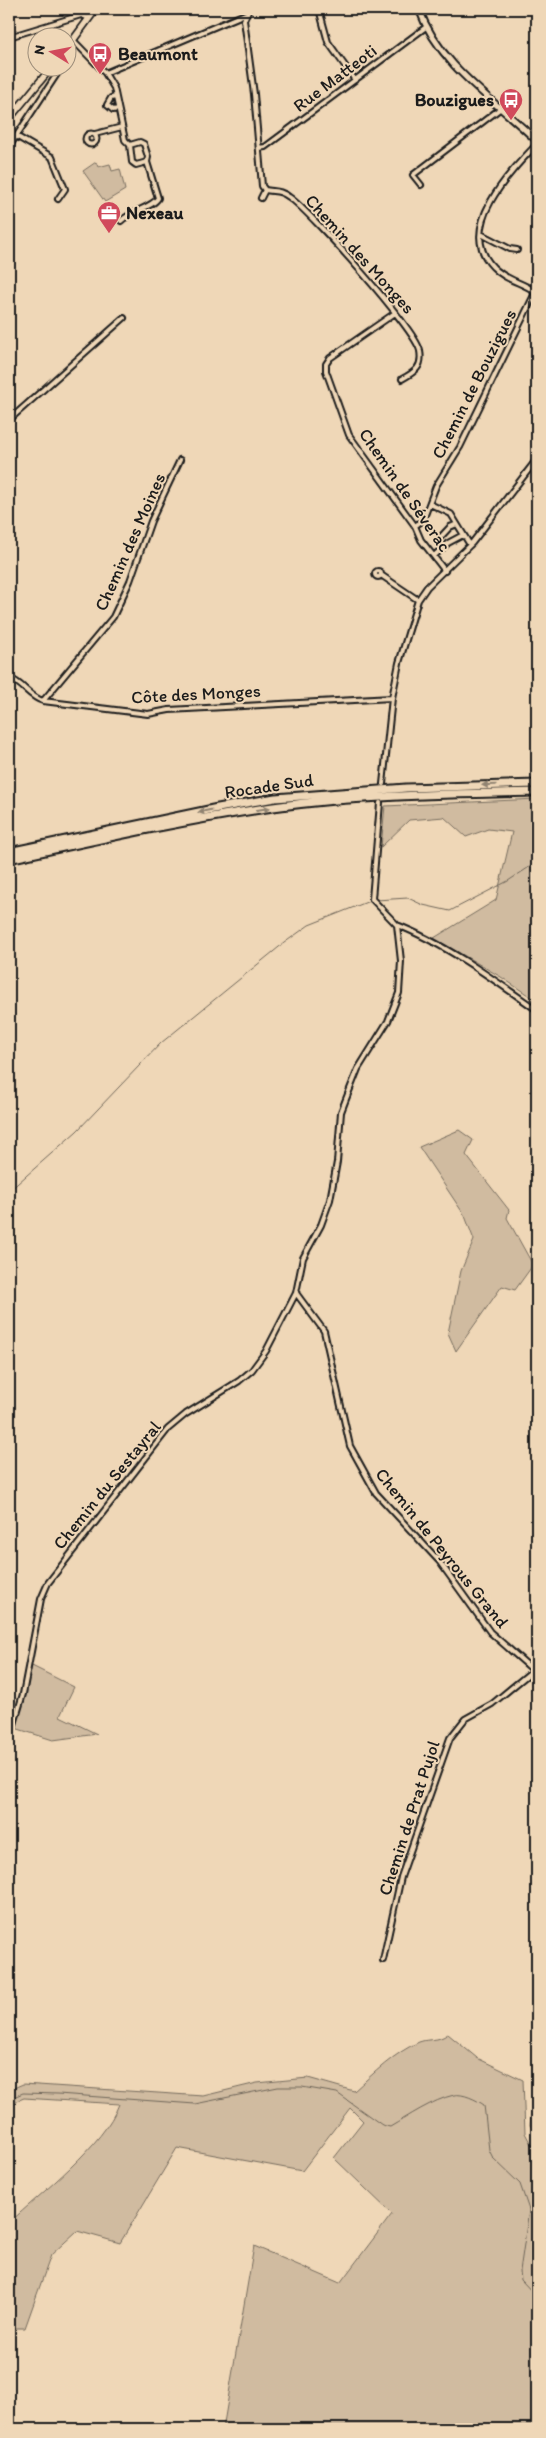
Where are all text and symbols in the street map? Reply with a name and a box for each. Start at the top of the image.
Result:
north arrow [28,28,78,78]
street label: Rue Matteoti [289,39,381,117]
bus stop icon: Beaumont [87,41,113,75]
place label: Beaumont [118,43,198,65]
text: N [30,44,49,56]
bus stop icon: Bouzigues [498,87,524,121]
place label: Bouzigues [415,89,494,111]
street label: Chemin des Monges [301,190,419,318]
office icon: Nexeau [96,200,122,234]
place label: Nexeau [126,202,184,224]
street label: Chemin de Bouzigues [427,305,521,463]
street label: Chemin de Séverac [354,424,456,556]
street label: Chemin des Moines [90,470,170,614]
street label: Côte des Monges [131,680,261,708]
street label: Rocade Sud [223,769,315,803]
one-way arrow [480,782,496,790]
one-way arrow [255,804,271,812]
one-way arrow [198,807,213,815]
street label: Chemin du Sestayral [48,1416,166,1554]
street label: Chemin de Peyrous Grand [371,1463,513,1633]
street label: Chemin de Prat Pujol [374,1738,444,1898]

